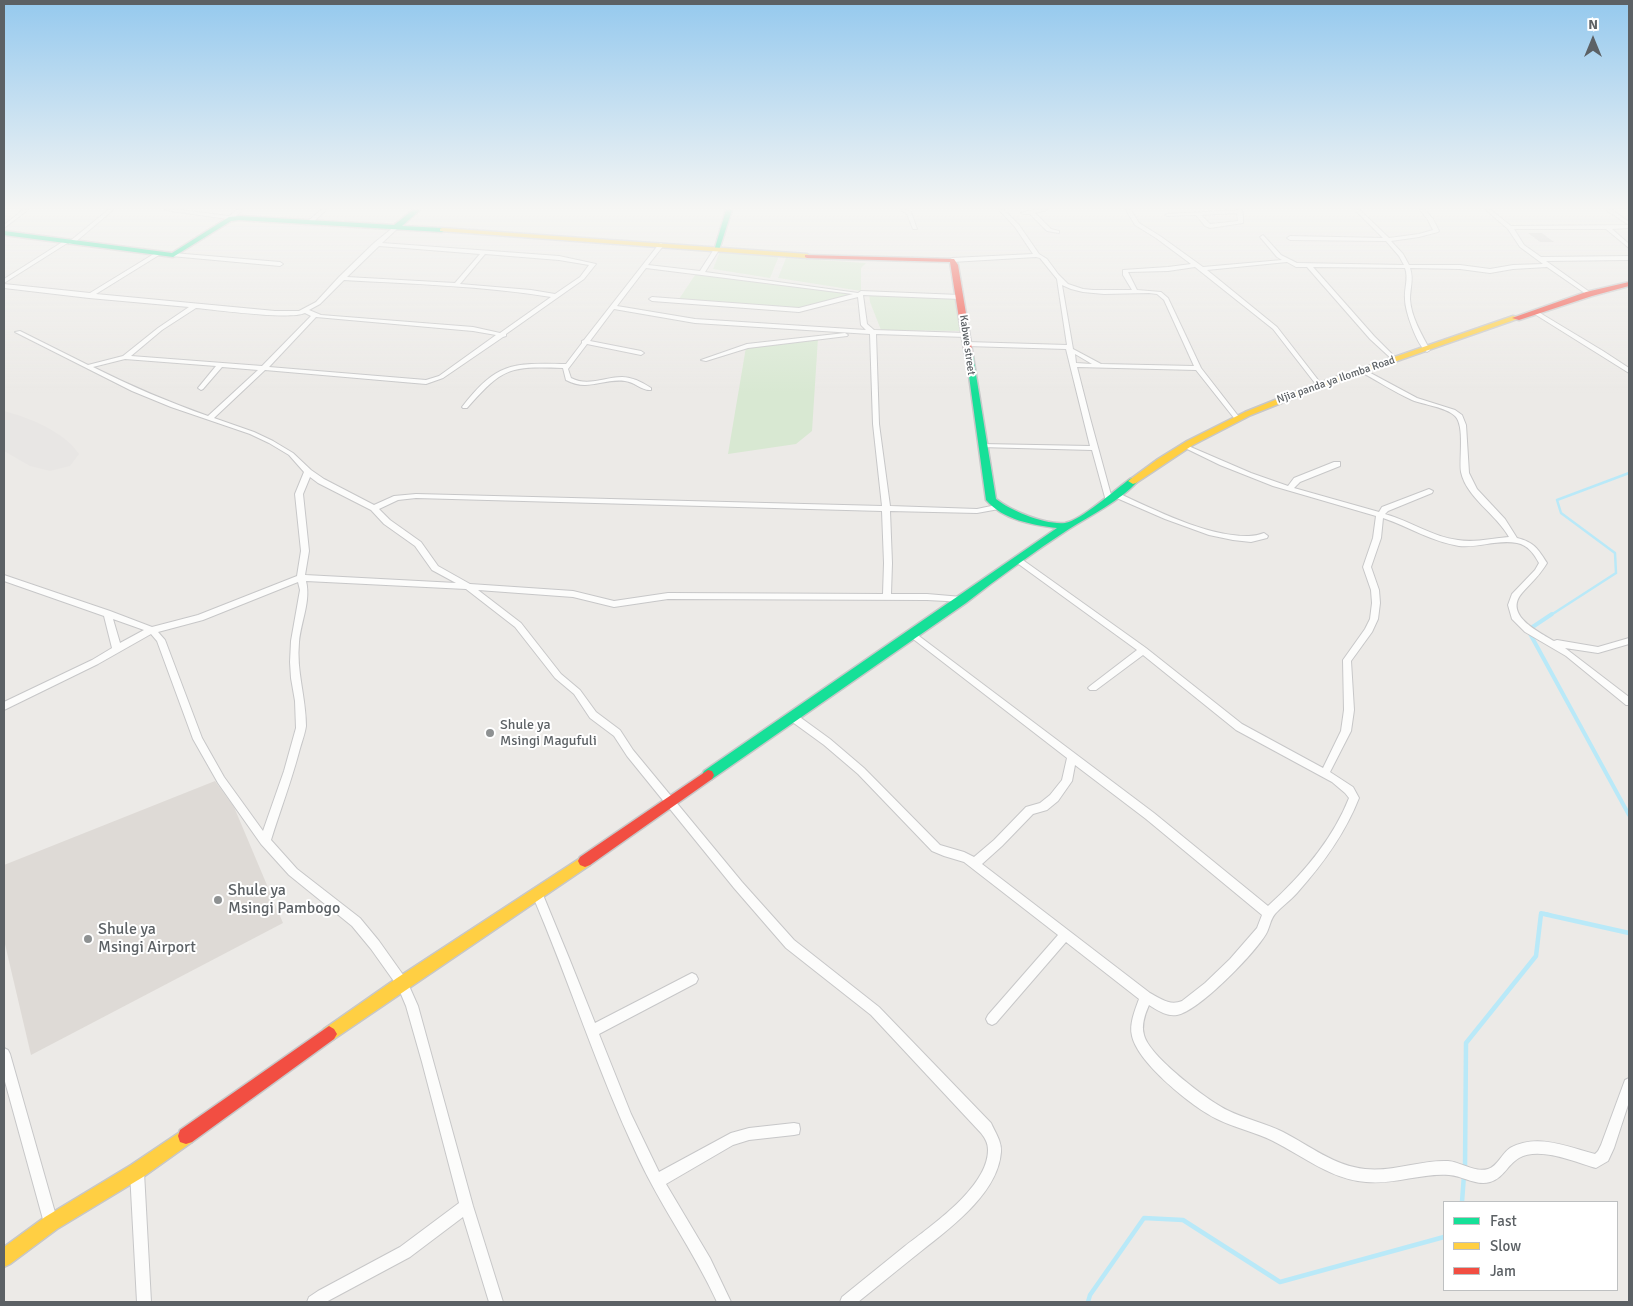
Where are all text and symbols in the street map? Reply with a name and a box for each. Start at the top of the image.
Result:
north arrow [1568,15,1618,65]
text: N [1588,16,1598,33]
street label: Kabwe street [956,314,978,376]
street label: Njia panda ya Ilomba Road [1275,354,1397,406]
place label: Shule ya Msingi Magufuli [500,717,597,750]
marker: Shule ya Msingi Magufuli [484,727,496,739]
place label: Shule ya Msingi Pambogo [228,881,340,919]
marker: Shule ya Msingi Pambogo [212,894,224,906]
place label: Shule ya Msingi Airport [98,920,196,958]
marker: Shule ya Msingi Airport [82,933,94,945]
legend [1443,1201,1618,1291]
text: Fast [1490,1212,1517,1230]
text: Slow [1490,1237,1521,1255]
text: Jam [1490,1262,1516,1280]

